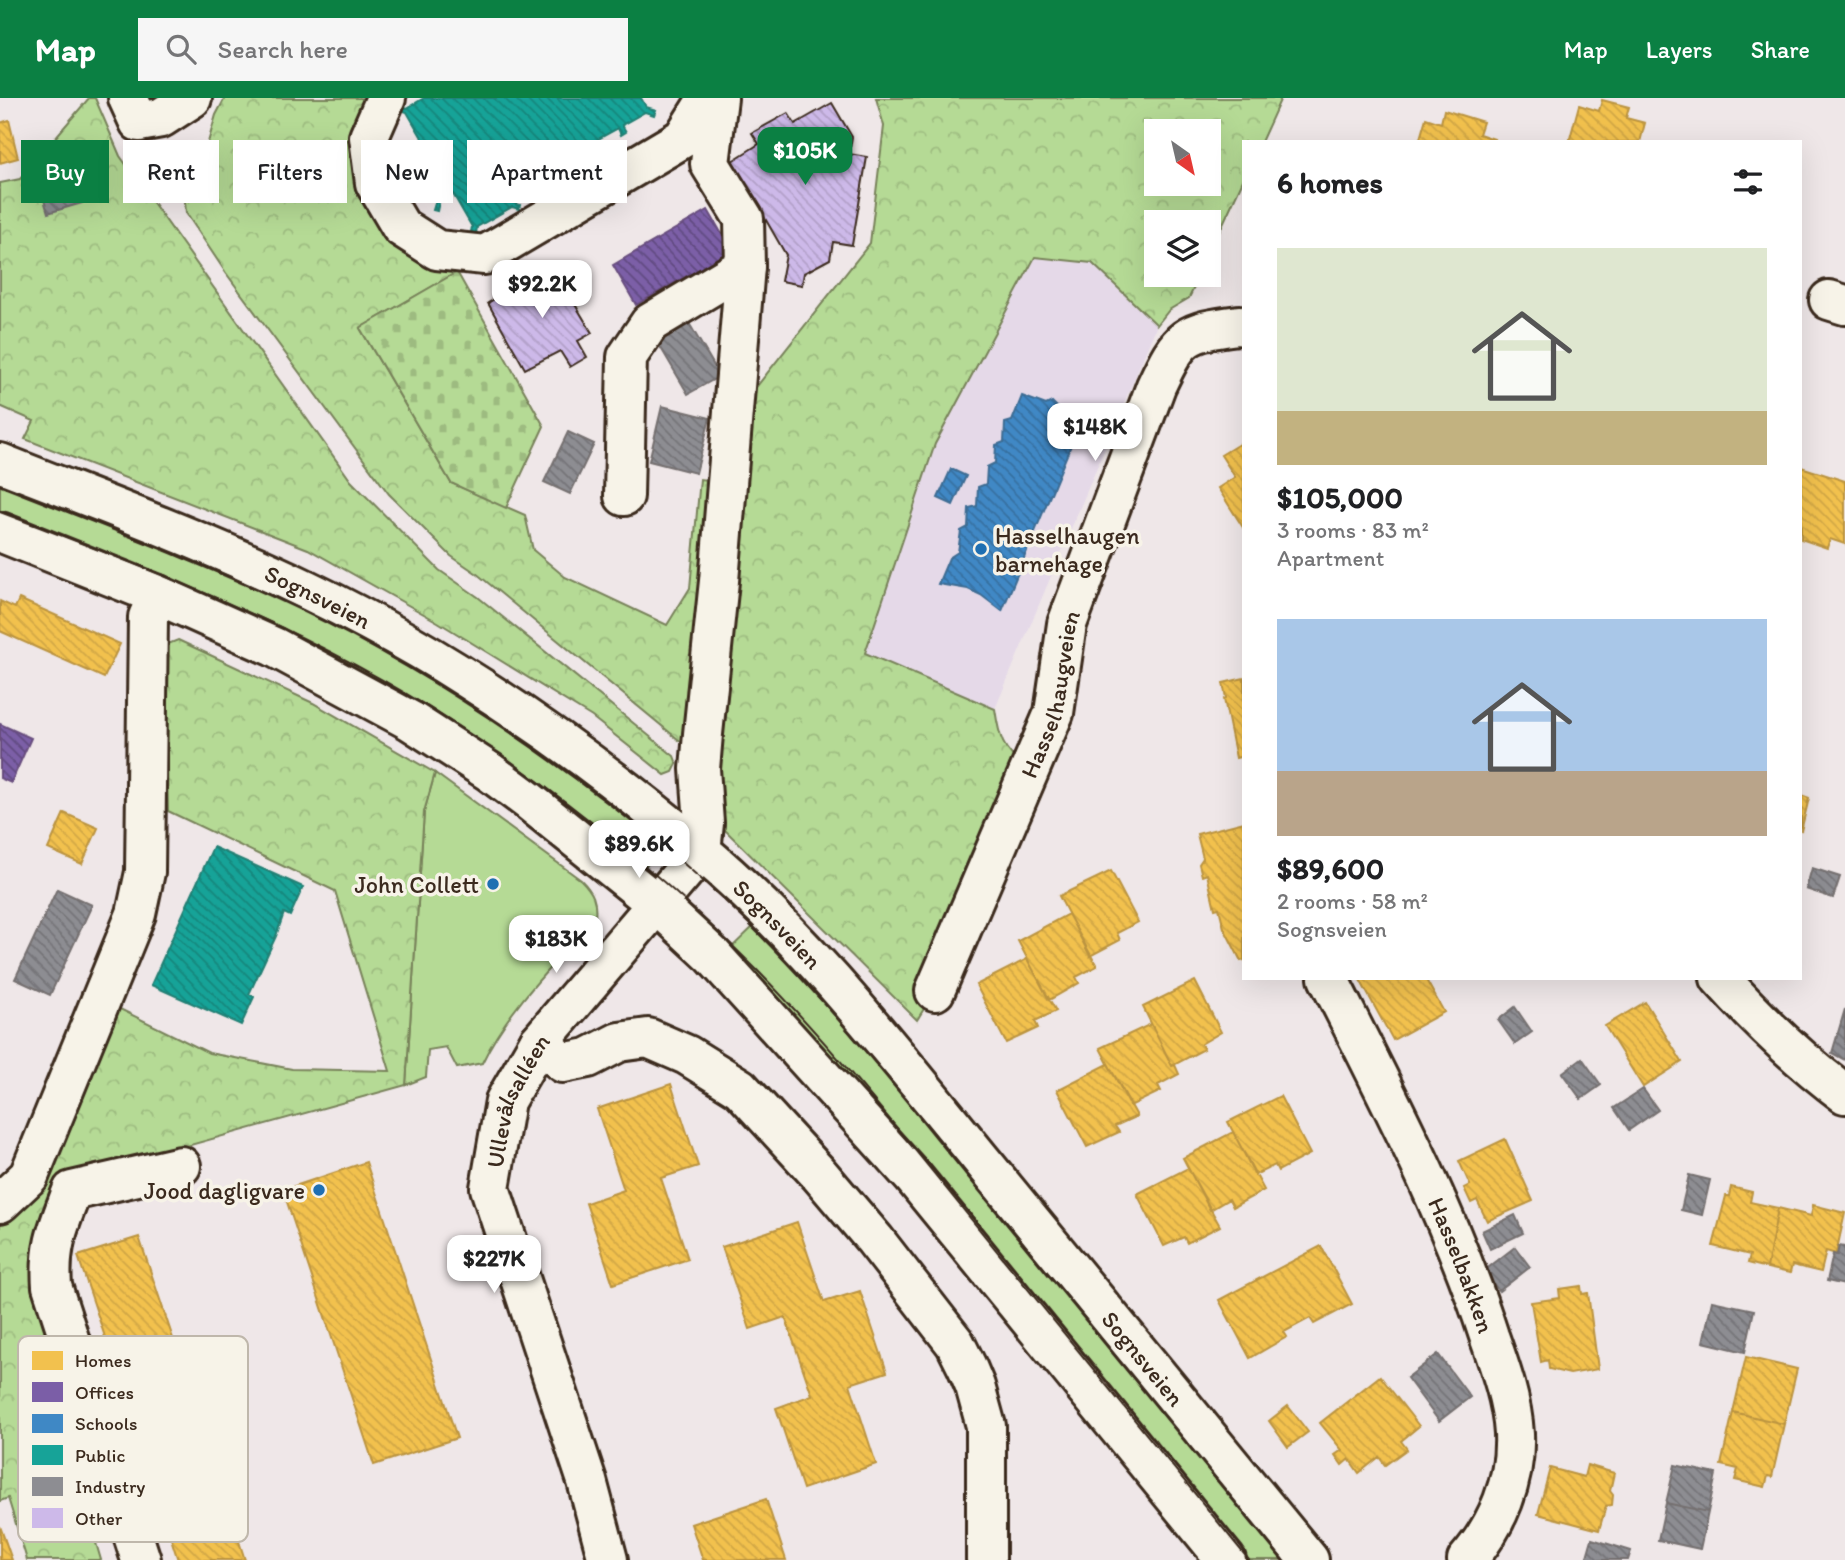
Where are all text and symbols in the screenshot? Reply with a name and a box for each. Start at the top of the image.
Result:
search box [138,18,628,81]
text: Map [35,30,96,69]
icon: search [162,30,200,68]
text: Search here [218,33,348,65]
text: Map [1564,35,1608,64]
text: Layers [1646,35,1713,64]
text: Share [1751,35,1810,64]
north arrow [1144,119,1222,196]
map controls [1144,119,1221,287]
pin: $105K [756,127,854,187]
text: $105K [773,136,837,164]
chip: Buy [21,140,109,203]
chip: Rent [123,140,219,203]
chip: Filters [233,140,347,203]
chip: New [361,140,453,203]
chip: Apartment [467,140,627,203]
icon: filters [1729,163,1767,201]
text: 6 homes [1277,164,1383,201]
button: layers [1144,210,1221,287]
pin: $92.2K [485,260,599,320]
text: $92.2K [508,269,576,297]
icon: home [1459,293,1585,419]
pin: $148K [1046,404,1144,463]
text: $148K [1063,412,1127,440]
text: $105,000 [1277,479,1403,516]
text: 3 rooms · 83 m² [1277,516,1429,544]
place label: Hasselhaugen barnehage [995,521,1140,578]
marker: Hasselhaugen barnehage [973,541,989,557]
text: Apartment [1277,544,1384,572]
street label: Sognsveien [261,558,376,635]
street label: Hasselhaugveien [1014,605,1086,782]
icon: home [1459,664,1585,790]
pin: $89.6K [582,820,696,880]
text: $89.6K [605,829,673,857]
text: $89,600 [1277,850,1384,887]
place label: John Collett [354,870,479,899]
street label: Sognsveien [728,873,829,975]
marker: John Collett [485,876,501,892]
text: 2 rooms · 58 m² [1277,887,1428,915]
text: Sognsveien [1277,915,1387,943]
pin: $183K [507,916,605,975]
text: $183K [525,924,587,952]
street label: Ullevålsalléen [479,1026,555,1170]
place label: Jood dagligvare [144,1176,305,1205]
marker: Jood dagligvare [311,1182,327,1198]
street label: Hasselbakken [1422,1193,1502,1337]
pin: $227K [445,1236,543,1295]
text: $227K [463,1244,525,1272]
street label: Sognsveien [1096,1305,1191,1412]
legend [18,1336,248,1542]
text: Homes [75,1349,131,1372]
text: Offices [75,1381,134,1404]
text: Schools [75,1412,138,1435]
text: Public [75,1444,125,1467]
text: Industry [75,1475,145,1498]
text: Other [75,1507,123,1530]

